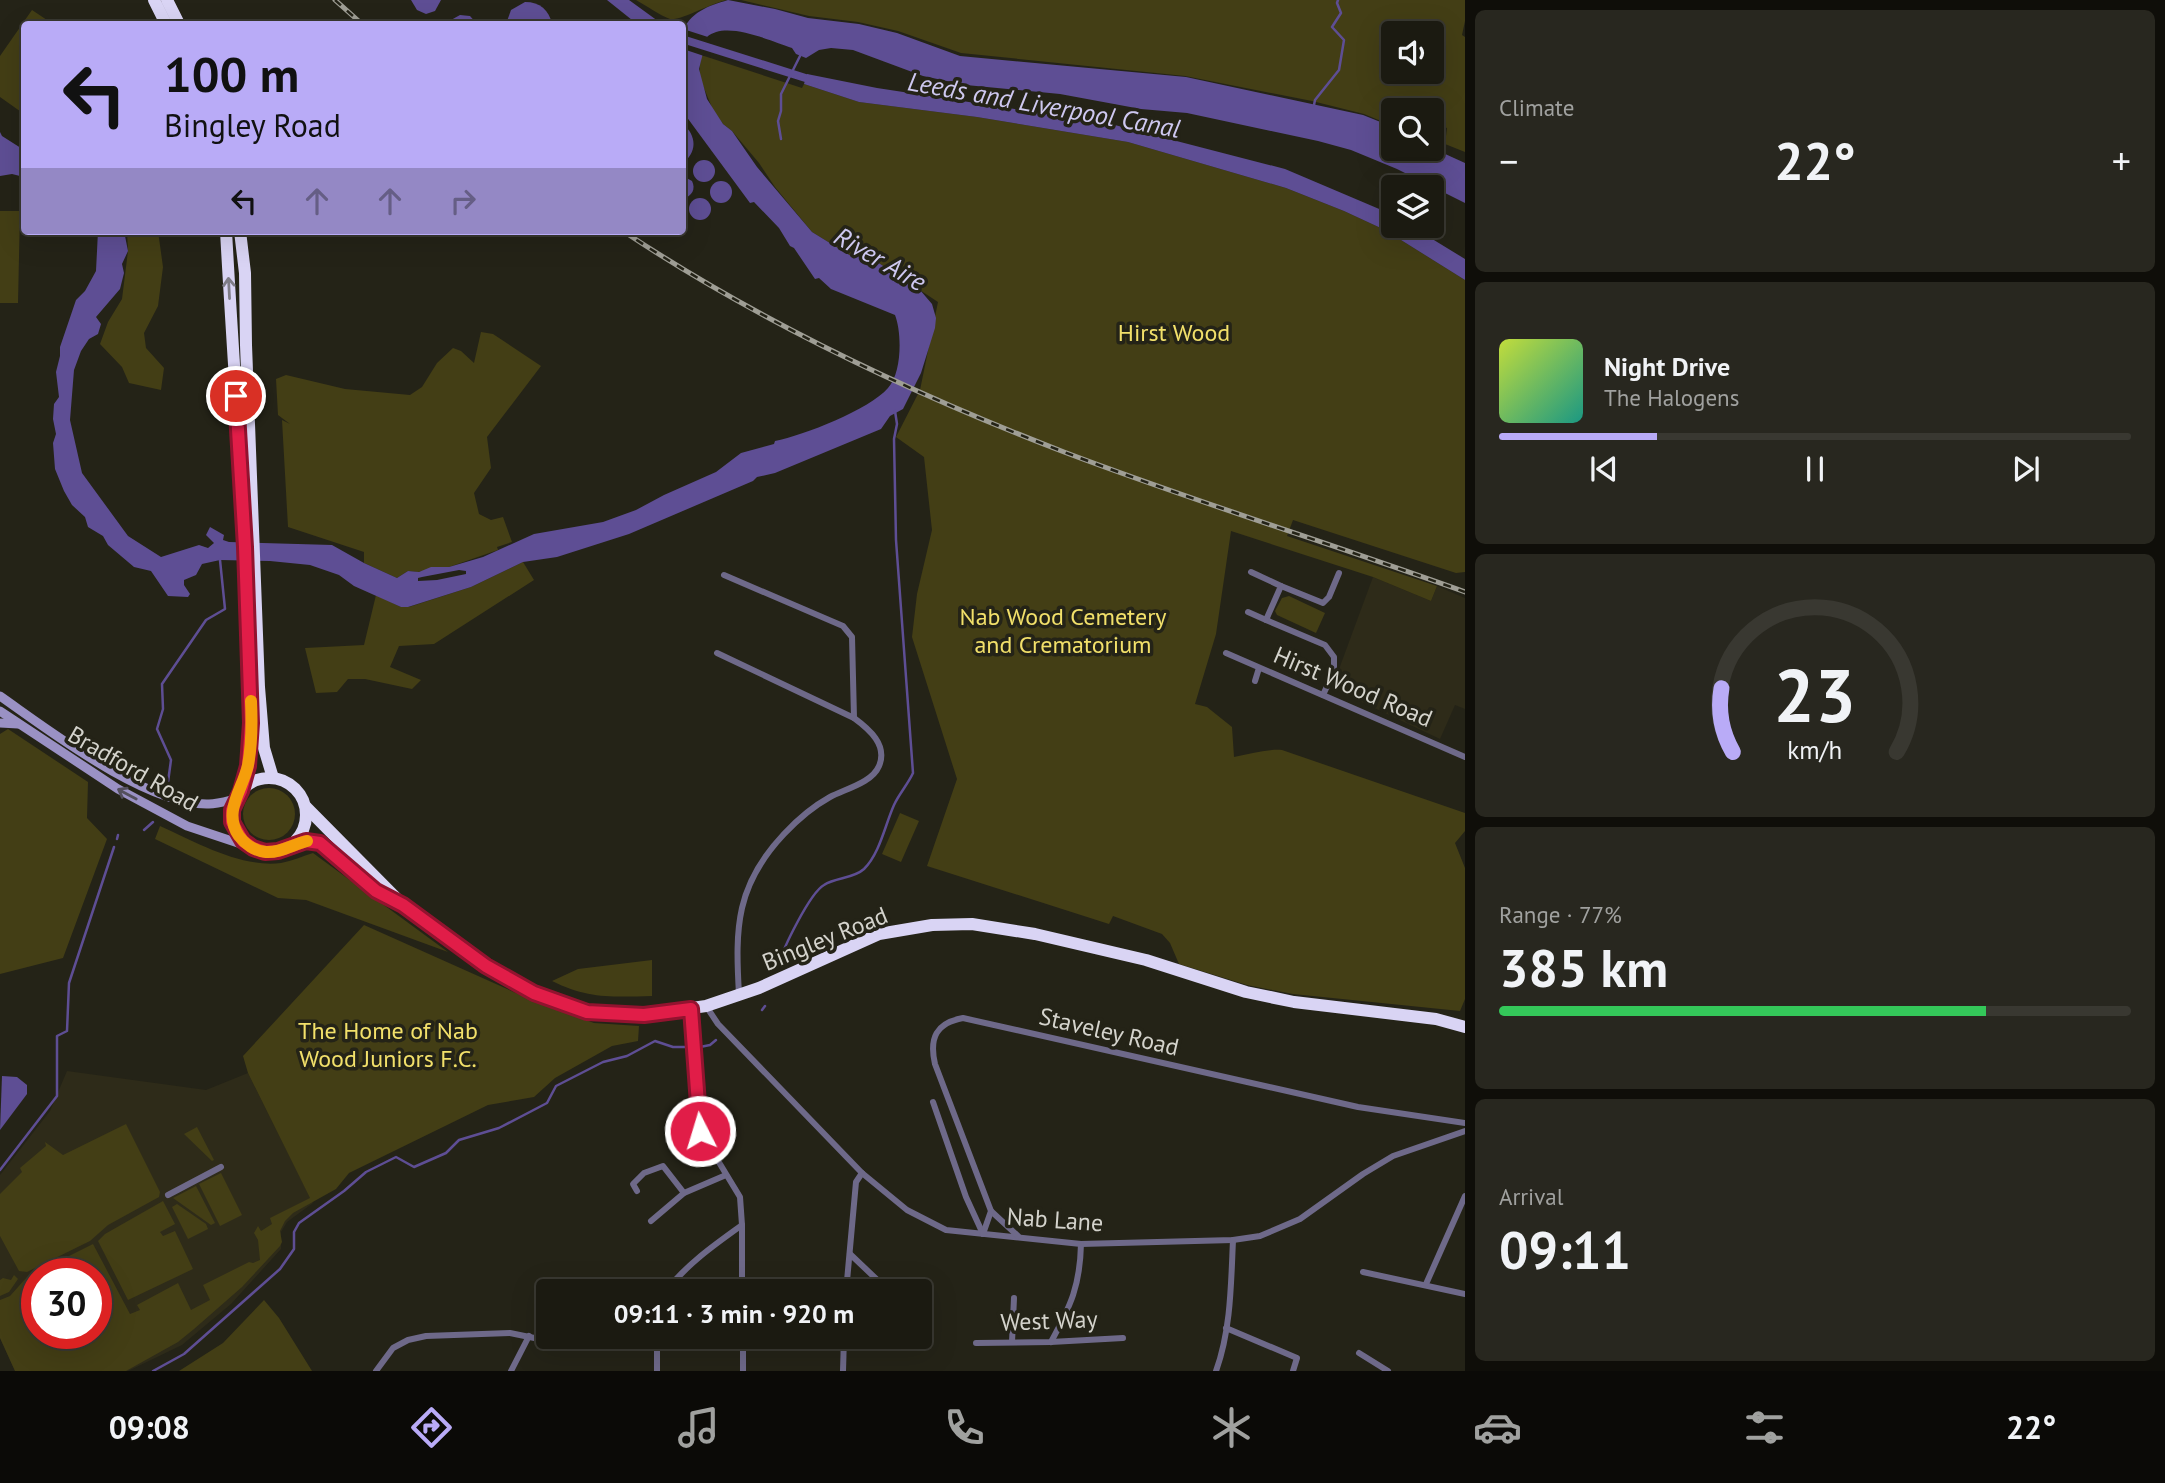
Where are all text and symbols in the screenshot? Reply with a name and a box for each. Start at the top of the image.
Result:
map controls [1381,21,1444,238]
button: sound [1381,21,1444,84]
text: 100 m [164,42,299,106]
icon: left [49,49,140,140]
water label: Leeds and Liverpool Canal [905,64,1183,145]
text: Climate [1499,93,1574,122]
button: search [1381,98,1444,161]
text: Bingley Road [164,104,341,146]
text: 22° [1774,127,1856,194]
text: − [1499,136,1518,185]
text: + [2112,136,2131,185]
button: layers [1381,175,1444,238]
icon: left [225,182,263,220]
icon: ahead [298,182,336,220]
icon: ahead [371,182,409,220]
icon: right [444,182,482,220]
water label: River Aire [828,219,932,298]
one-way arrow [222,278,235,300]
park label: Hirst Wood [1118,317,1230,348]
text: Night Drive [1604,350,1730,383]
pin [206,366,266,426]
icon: arrive [217,377,255,415]
text: The Halogens [1604,383,1739,412]
icon: previous [1585,450,1623,488]
icon: pause [1796,450,1834,488]
icon: next [2007,450,2045,488]
park label: Nab Wood Cemetery and Crematorium [959,601,1167,660]
street label: Hirst Wood Road [1269,639,1437,734]
text: 23 [1774,648,1856,742]
street label: Bradford Road [62,719,204,818]
text: km/h [1788,733,1842,765]
one-way arrow [117,786,137,800]
street label: Bingley Road [758,899,892,978]
text: Range · 77% [1499,900,1622,929]
text: 385 km [1499,934,1668,1001]
street label: Staveley Road [1036,1000,1182,1063]
park label: The Home of Nab Wood Juniors F.C. [298,1015,478,1074]
position arrow [663,1094,737,1168]
text: Arrival [1499,1182,1563,1211]
street label: Nab Lane [1006,1201,1104,1238]
text: 09:11 [1499,1216,1631,1283]
speed limit sign: 30 [21,1258,112,1349]
text: 09:11 · 3 min · 920 m [614,1297,854,1330]
street label: West Way [1000,1303,1098,1338]
icon: directions [407,1403,456,1452]
icon: music [674,1403,723,1452]
icon: phone [940,1403,989,1452]
icon: climate [1207,1403,1256,1452]
icon: car [1473,1403,1522,1452]
icon: filters [1740,1403,1789,1452]
text: 09:08 [109,1406,190,1448]
text: 22° [2006,1406,2056,1448]

